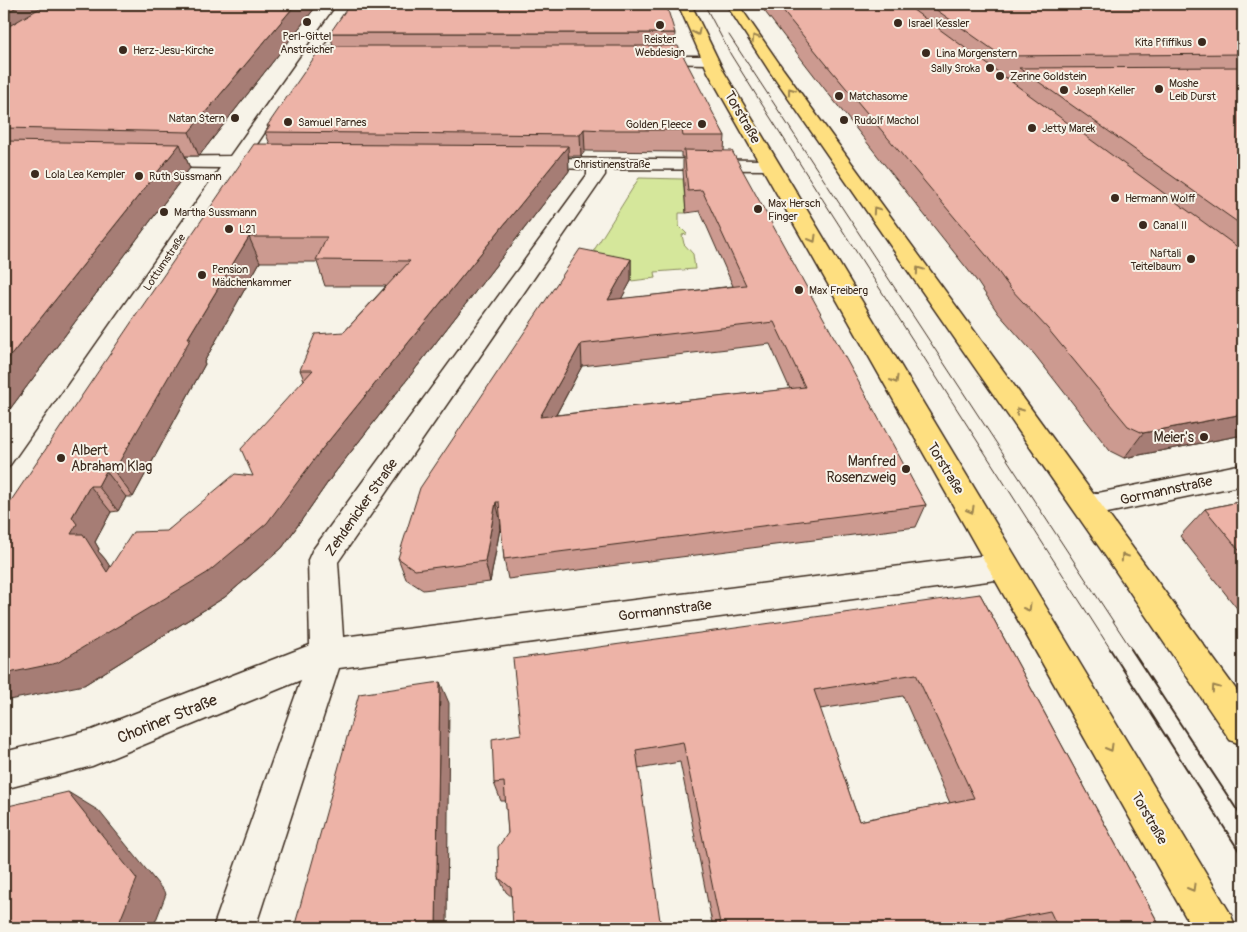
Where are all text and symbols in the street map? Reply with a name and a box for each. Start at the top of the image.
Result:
marker: Perl-Gittel Anstreicher [301,16,313,28]
marker: Israel Kessler [892,17,904,29]
place label: Israel Kessler [908,17,969,30]
marker: Reister Webdesign [654,19,666,31]
one-way arrow [691,27,701,36]
place label: Perl-Gittel Anstreicher [280,30,334,56]
place label: Reister Webdesign [635,33,685,59]
one-way arrow [752,34,761,44]
place label: Kita Pfiffikus [1135,36,1192,49]
marker: Kita Pfiffikus [1196,36,1208,48]
marker: Herz-Jesu-Kirche [117,44,129,56]
place label: Herz-Jesu-Kirche [133,44,214,57]
marker: Lina Morgenstern [920,47,932,59]
place label: Lina Morgenstern [936,47,1017,60]
place label: Sally Sroka [930,62,980,75]
marker: Sally Sroka [984,62,996,74]
marker: Zerine Goldstein [994,70,1006,82]
place label: Zerine Goldstein [1010,70,1087,83]
place label: Moshe Leib Durst [1169,77,1216,103]
marker: Moshe Leib Durst [1153,83,1165,95]
marker: Joseph Keller [1058,84,1070,96]
place label: Joseph Keller [1074,84,1135,97]
street label: Torstraße [721,88,764,147]
one-way arrow [789,88,797,97]
marker: Matchasome [833,90,845,102]
place label: Matchasome [849,90,908,103]
place label: Natan Stern [169,112,225,125]
marker: Natan Stern [229,112,241,124]
marker: Rudolf Machol [838,114,850,126]
place label: Rudolf Machol [854,114,919,127]
marker: Samuel Parnes [282,116,294,128]
place label: Samuel Parnes [298,116,367,129]
place label: Golden Fleece [626,118,693,131]
marker: Golden Fleece [696,118,708,130]
marker: Jetty Marek [1026,122,1038,134]
place label: Jetty Marek [1042,122,1096,135]
street label: Christinenstraße [574,158,651,171]
marker: Lola Lea Kempler [29,168,41,180]
place label: Lola Lea Kempler [45,168,125,181]
marker: Ruth Süssmann [133,170,145,182]
place label: Ruth Süssmann [149,170,222,183]
marker: Hermann Wolff [1109,192,1121,204]
place label: Hermann Wolff [1125,192,1195,205]
place label: Max Hersch Finger [768,197,820,223]
marker: Max Hersch Finger [752,203,764,215]
marker: Martha Sussmann [158,206,170,218]
place label: Martha Sussmann [174,206,257,219]
one-way arrow [873,206,882,215]
marker: Canal II [1137,219,1149,231]
place label: Canal II [1153,219,1187,232]
marker: L21 [223,223,235,235]
place label: L21 [239,223,256,236]
street label: Lottumstraße [141,231,188,293]
one-way arrow [807,234,817,243]
place label: Naftali Teitelbaum [1130,247,1181,273]
marker: Naftali Teitelbaum [1185,253,1197,265]
place label: Pension Mädchenkammer [212,263,291,289]
one-way arrow [916,266,925,276]
marker: Pension Mädchenkammer [196,269,208,281]
marker: Max Freiberg [793,284,805,296]
place label: Max Freiberg [809,284,868,297]
one-way arrow [888,374,898,383]
one-way arrow [1016,407,1025,417]
place label: Meier's [1154,429,1195,446]
marker: Meier's [1198,431,1210,443]
street label: Torstraße [923,439,968,497]
place label: Albert Abraham Klag [71,442,152,475]
marker: Albert Abraham Klag [55,452,67,464]
place label: Manfred Rosenzweig [826,453,896,486]
street label: Zehdenicker Straße [322,455,401,559]
marker: Manfred Rosenzweig [900,463,912,475]
street label: Gormannstraße [1118,472,1214,509]
one-way arrow [964,505,974,514]
one-way arrow [1121,554,1130,563]
street label: Gormannstraße [617,596,713,625]
one-way arrow [1022,602,1032,611]
one-way arrow [1212,684,1221,694]
street label: Choriner Straße [114,690,220,748]
one-way arrow [1103,743,1113,752]
street label: Torstraße [1128,789,1171,848]
one-way arrow [1185,883,1195,892]

